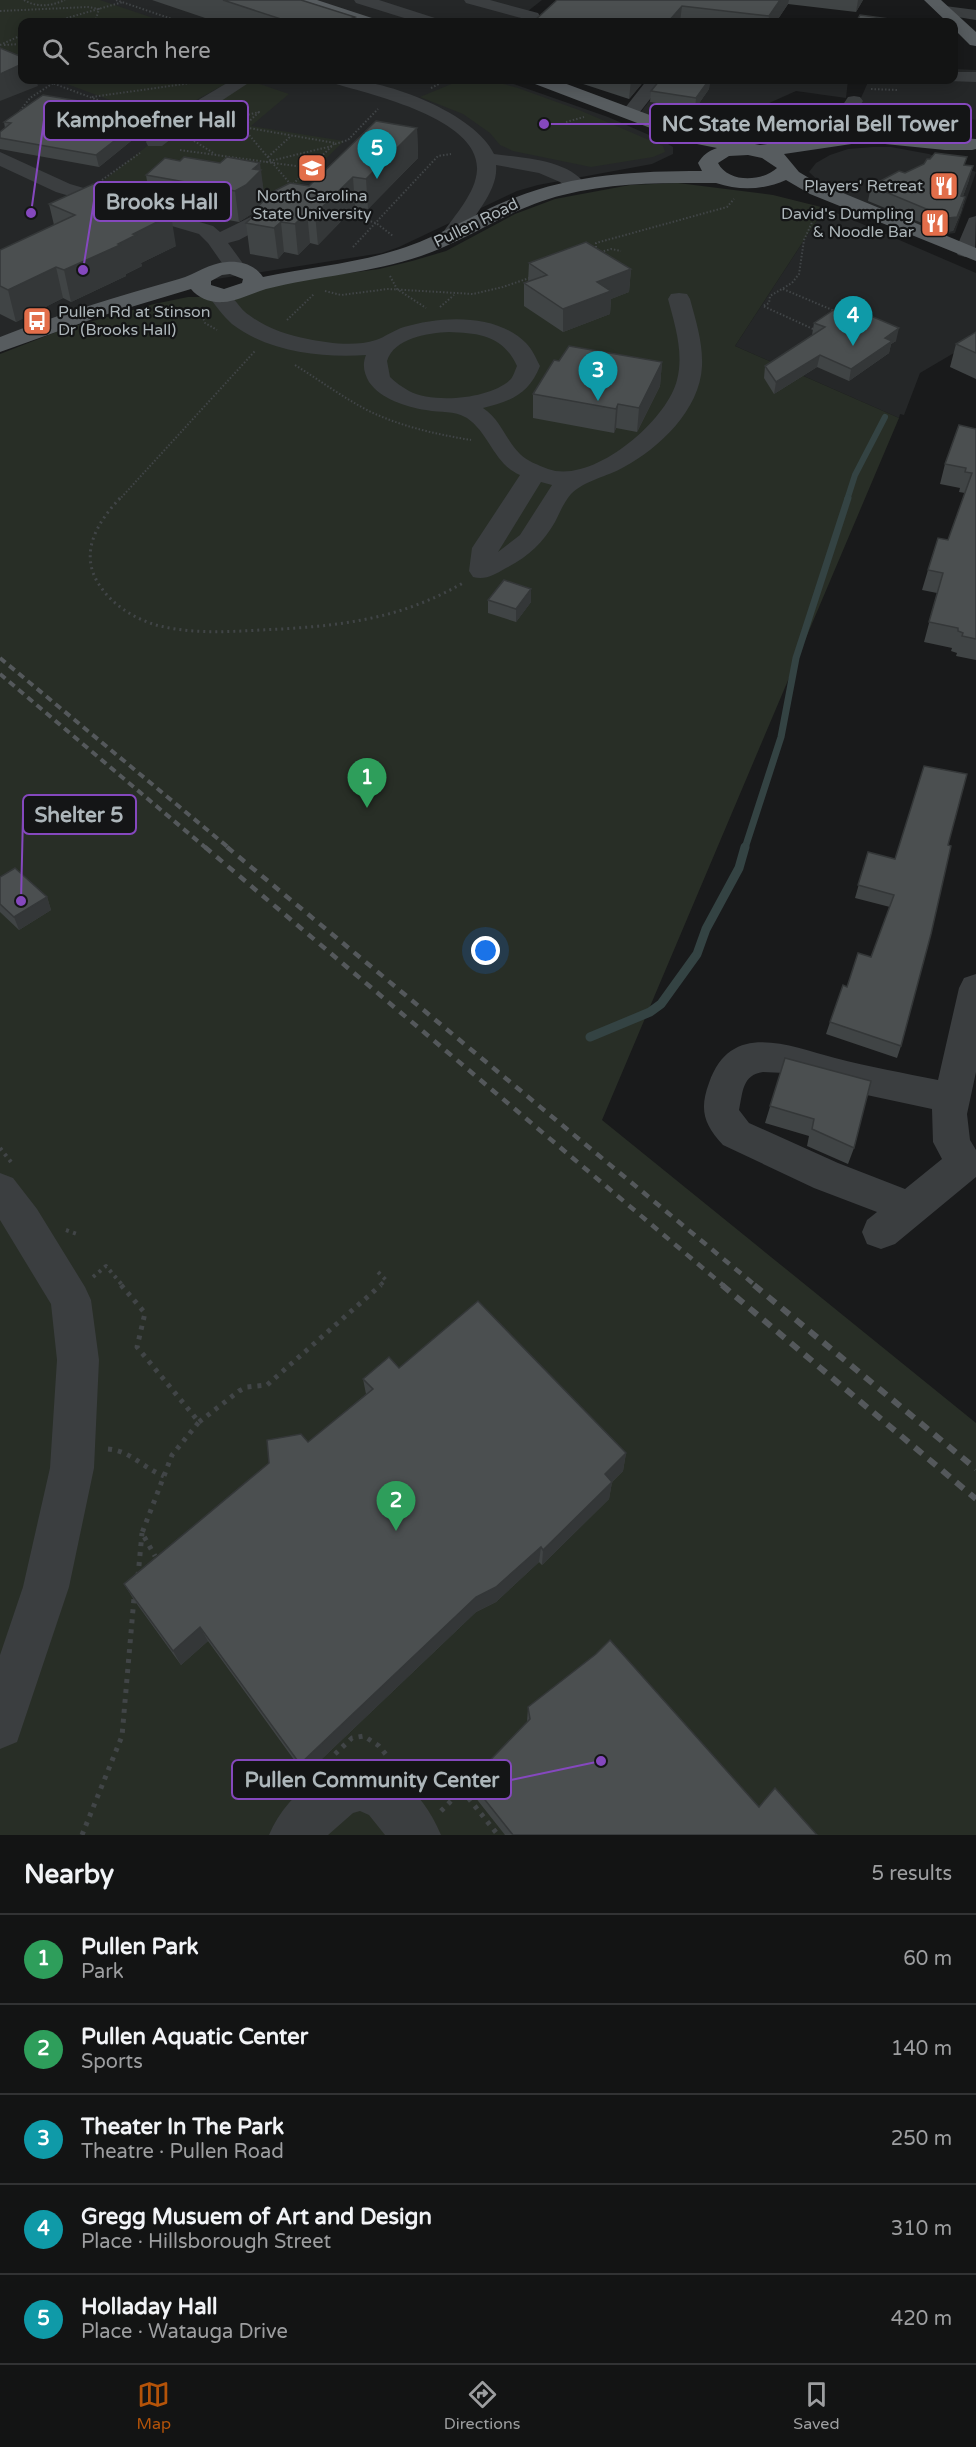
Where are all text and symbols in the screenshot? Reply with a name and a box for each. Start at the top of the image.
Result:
search box [18,18,958,84]
icon: search [39,35,72,68]
text: Search here [87,38,211,64]
callout: Kamphoefner Hall [44,101,248,140]
callout: NC State Memorial Bell Tower [650,104,971,143]
text: Kamphoefner Hall [56,108,236,133]
text: NC State Memorial Bell Tower [662,112,959,137]
pin: 5 [358,130,397,179]
school or university icon: North Carolina State University [296,152,328,184]
restaurant icon: Players' Retreat [928,170,960,202]
place label: Players' Retreat [804,176,923,196]
callout: Brooks Hall [94,182,231,221]
place label: North Carolina State University [252,186,372,224]
text: Brooks Hall [106,190,218,215]
street label: Pullen Road [430,194,522,252]
place label: David's Dumpling & Noodle Bar [781,204,915,242]
restaurant icon: David's Dumpling & Noodle Bar [919,207,951,239]
pin: 4 [834,296,872,346]
place label: Pullen Rd at Stinson Dr (Brooks Hall) [58,302,211,340]
bus stop icon: Pullen Rd at Stinson Dr (Brooks Hall) [21,305,53,337]
pin: 3 [578,352,618,401]
pin: 1 [348,758,386,808]
callout: Shelter 5 [23,795,136,834]
text: Shelter 5 [34,803,124,828]
your location [471,936,500,965]
pin: 2 [376,1482,416,1531]
callout: Pullen Community Center [232,1760,511,1799]
text: Pullen Community Center [245,1768,500,1793]
text: Nearby [24,1859,114,1890]
text: 5 results [872,1862,952,1886]
text: Pullen Park [81,1934,199,1960]
text: 1 [37,1947,50,1971]
text: 60 m [903,1947,952,1971]
text: Park [81,1960,124,1984]
text: Pullen Aquatic Center [81,2024,308,2050]
text: 2 [37,2037,50,2061]
text: 140 m [891,2037,952,2061]
text: Sports [81,2050,143,2074]
text: Theater In The Park [81,2114,284,2140]
text: 3 [37,2127,50,2151]
text: 250 m [891,2127,952,2151]
text: Theatre · Pullen Road [81,2140,284,2164]
text: Gregg Musuem of Art and Design [81,2204,432,2230]
text: 4 [37,2217,50,2241]
text: 310 m [891,2217,952,2241]
text: Place · Hillsborough Street [81,2230,331,2254]
text: Holladay Hall [81,2294,218,2320]
text: 5 [37,2307,50,2331]
text: 420 m [891,2307,952,2331]
text: Place · Watauga Drive [81,2320,288,2344]
tab: Map [136,2378,171,2434]
tab: Directions [444,2378,520,2434]
tab: Saved [793,2378,840,2434]

